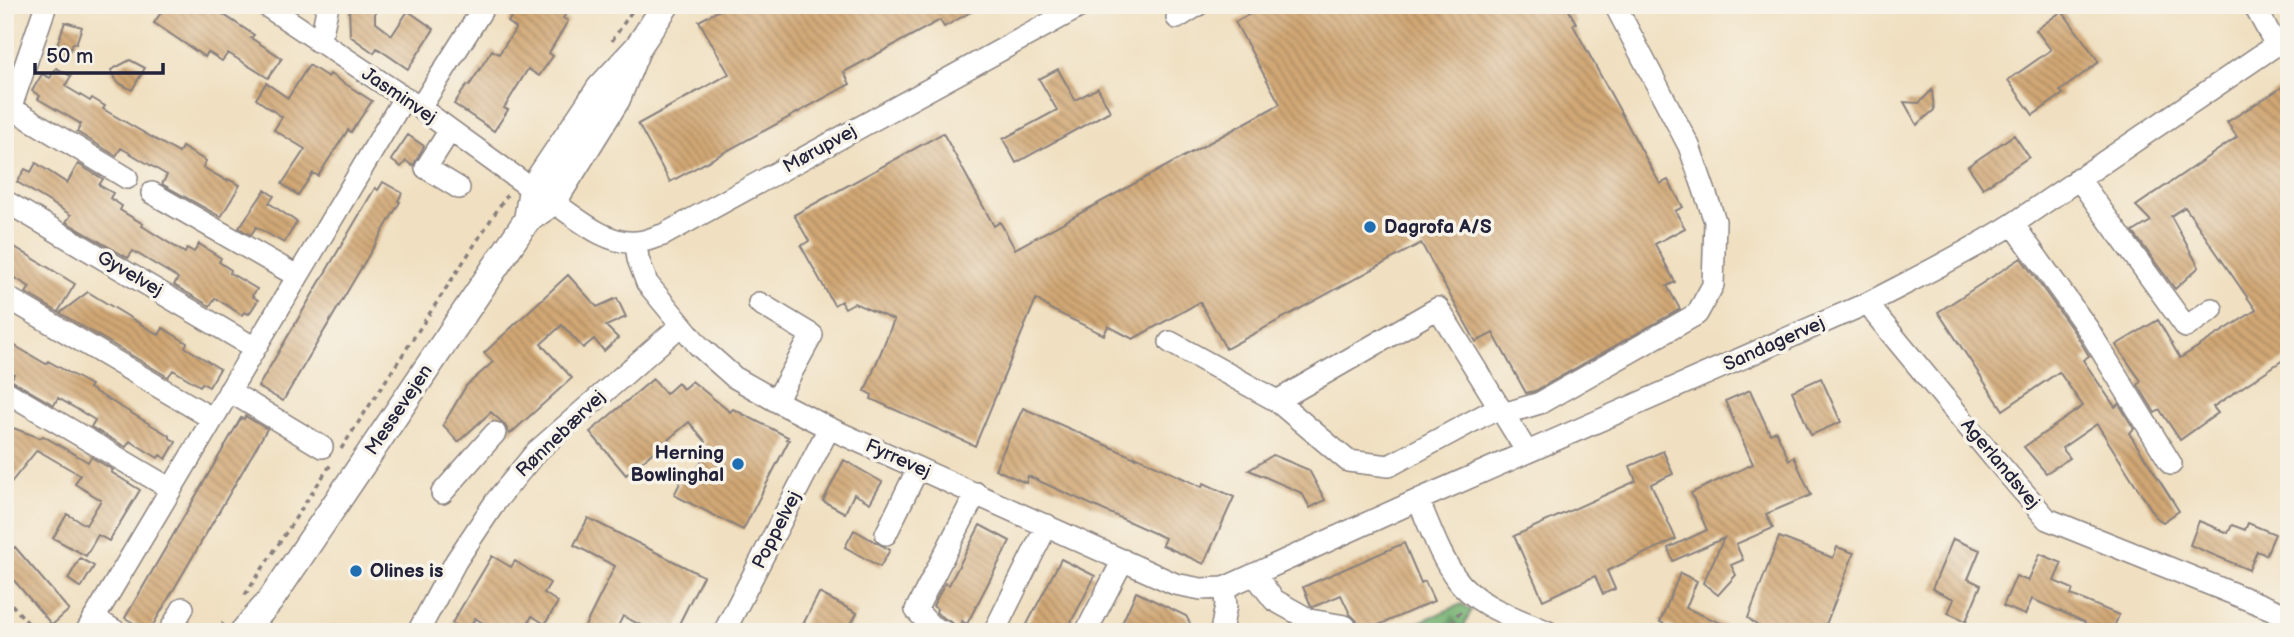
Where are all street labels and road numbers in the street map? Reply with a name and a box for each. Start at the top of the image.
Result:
street label: Jasminvej [357,63,441,129]
street label: Mørupvej [779,120,861,178]
street label: Gyvelvej [93,246,167,302]
street label: Sandagervej [1720,311,1828,377]
street label: Messevejen [360,360,438,460]
street label: Rønnebærvej [512,386,610,482]
street label: Agerlandsvej [1956,414,2044,514]
street label: Fyrrevej [862,434,934,484]
street label: Poppelvej [748,487,806,573]

